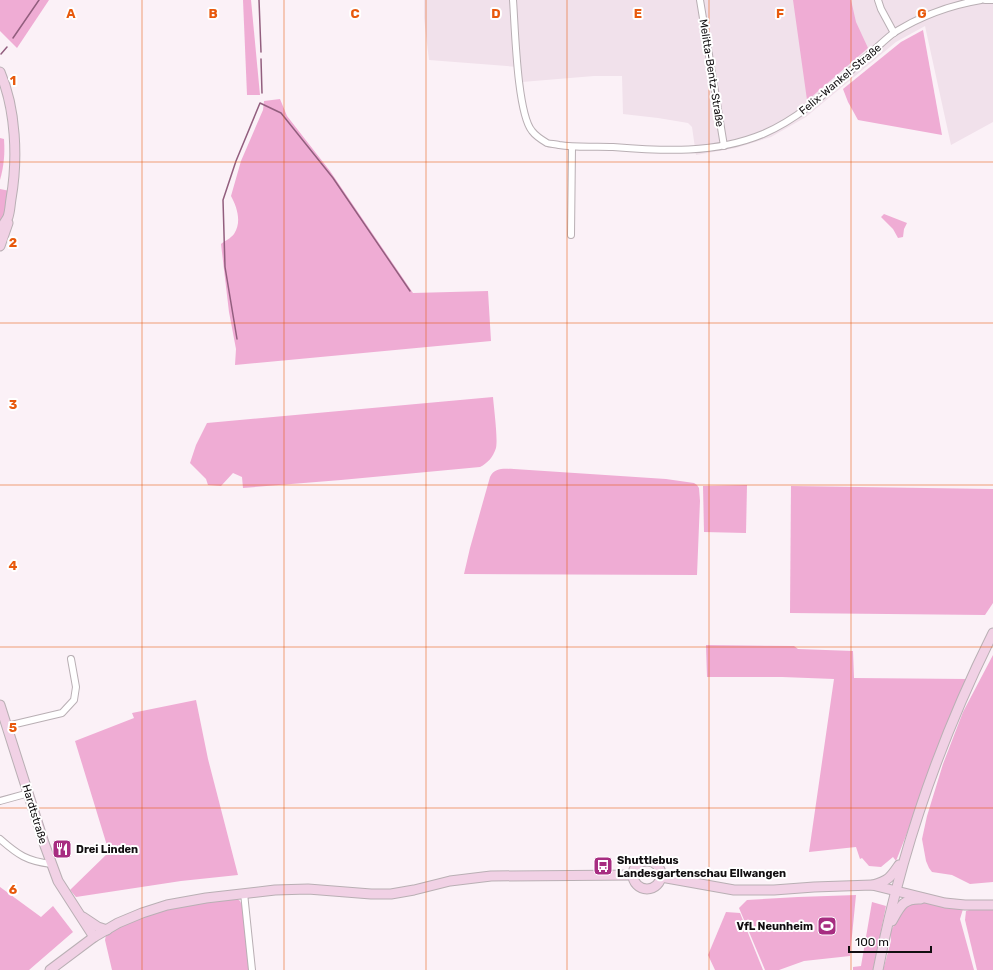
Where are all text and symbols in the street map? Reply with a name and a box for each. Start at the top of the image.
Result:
text: A [66,6,76,21]
text: B [208,6,218,21]
text: C [350,6,360,21]
text: D [491,6,501,21]
text: E [634,6,642,21]
text: F [776,6,784,21]
text: G [917,6,927,21]
street label: Melitta-Bentz-Straße [697,18,726,128]
street label: Felix-Wankel-Straße [797,41,884,118]
text: 1 [10,73,16,88]
text: 2 [9,235,17,250]
text: 3 [9,397,18,412]
text: 4 [9,558,18,573]
text: 5 [9,720,17,735]
street label: Hardtstraße [19,783,50,845]
restaurant icon: Drei Linden [51,838,73,860]
place label: Drei Linden [76,843,138,856]
place label: Shuttlebus Landesgartenschau Ellwangen [617,854,786,880]
bus stop icon: Shuttlebus Landesgartenschau Ellwangen [592,855,614,877]
text: 6 [9,882,18,897]
sports icon: VfL Neunheim [816,915,838,937]
place label: VfL Neunheim [737,920,813,933]
scale bar [849,928,931,954]
text: 100 m [855,935,889,949]

